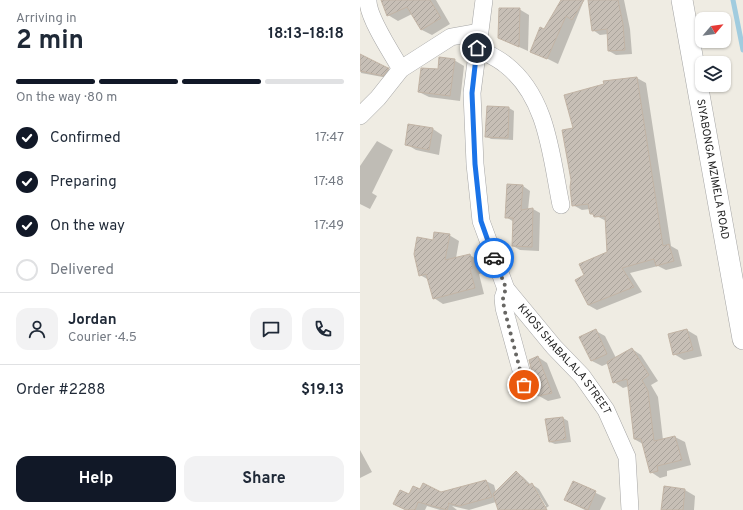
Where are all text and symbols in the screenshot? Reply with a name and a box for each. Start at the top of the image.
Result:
text: Arriving in [16,11,77,27]
north arrow [695,12,731,48]
map controls [695,12,731,92]
text: 2 min [16,25,84,58]
text: 18:13–18:18 [268,25,344,44]
pin [460,31,494,65]
icon: home [466,37,488,59]
button: layers [695,56,731,92]
text: On the way · 80 m [16,90,117,106]
street label: SIYABONGA MZIMELA ROAD [693,98,732,241]
icon: check [16,127,38,149]
text: Confirmed [50,129,121,148]
text: 17:47 [315,130,344,146]
icon: check [16,171,38,193]
text: Preparing [50,173,117,192]
text: 17:48 [314,174,344,190]
icon: check [16,215,38,237]
text: On the way [50,217,125,236]
text: 17:49 [314,218,344,234]
courier [474,238,514,278]
icon: car [483,247,505,269]
text: Delivered [50,261,114,280]
street label: KHOSI SHABALALA STREET [514,301,614,417]
button: person [16,308,58,350]
button: chat [250,308,292,350]
button: phone [302,308,344,350]
text: Jordan [68,311,117,330]
text: Courier · 4.5 [68,330,137,346]
pin [507,368,541,402]
icon: bag [513,374,535,396]
text: Order #2288 [16,381,105,400]
text: $19.13 [301,381,344,400]
button: Help [16,456,176,502]
button: Share [184,456,344,502]

